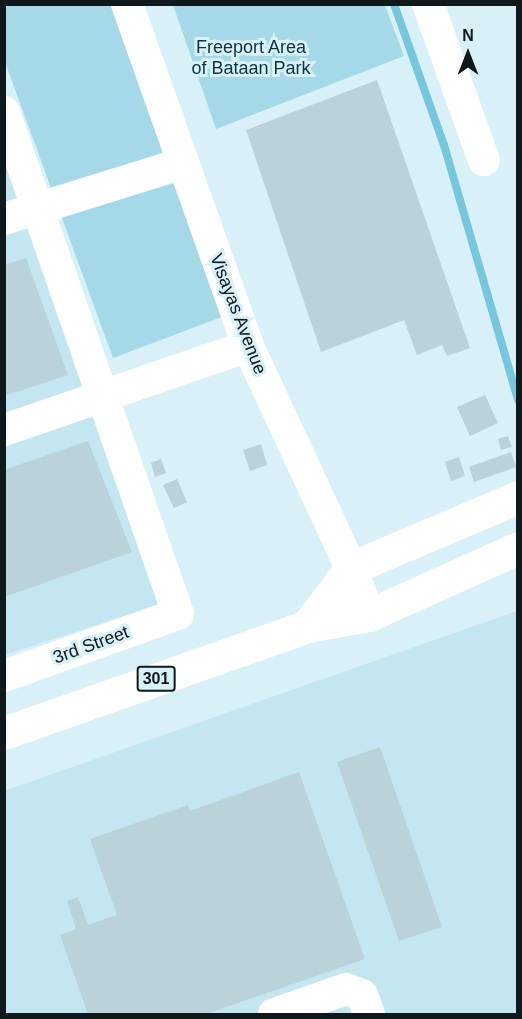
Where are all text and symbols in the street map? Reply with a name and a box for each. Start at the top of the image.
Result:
north arrow [438,24,498,84]
text: N [462,27,474,44]
park label: Freeport Area of Bataan Park [191,37,311,80]
street label: Visayas Avenue [205,250,271,378]
street label: 3rd Street [50,621,132,669]
road number: 301 [136,666,176,692]

